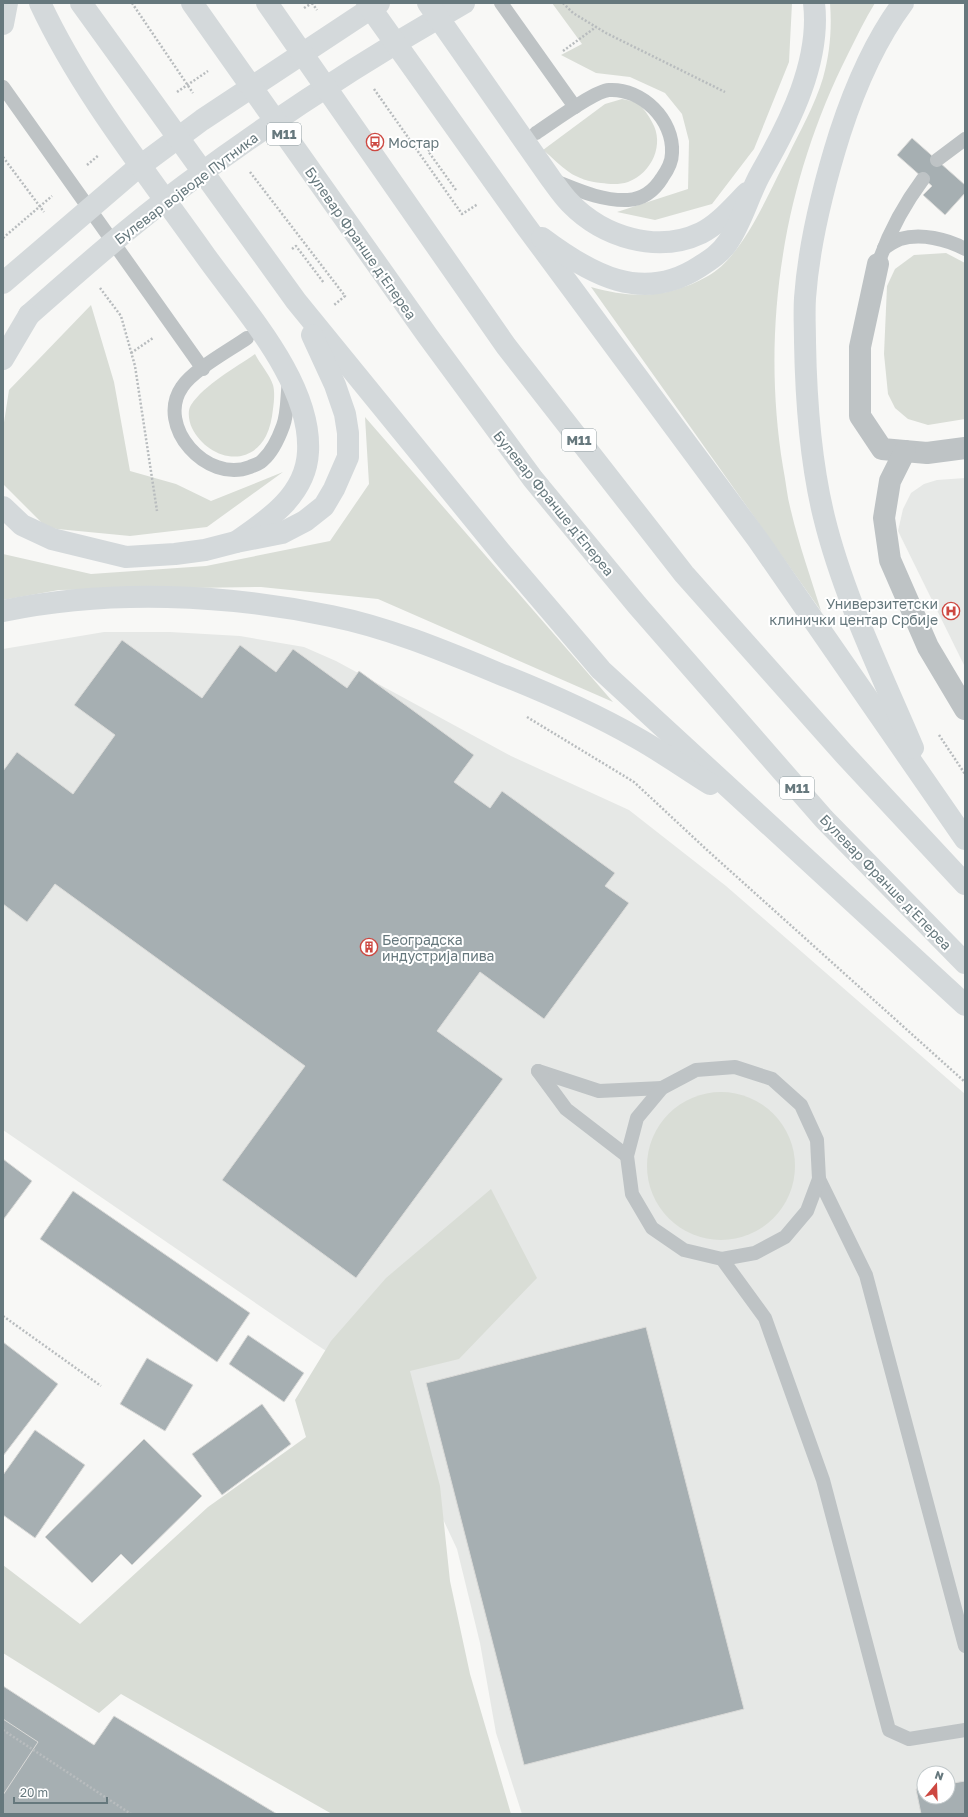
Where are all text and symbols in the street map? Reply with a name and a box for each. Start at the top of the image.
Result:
road number: M11 [267,123,301,145]
street label: Булевар војводе Путника [111,128,261,248]
bus stop icon: Мостар [365,132,385,152]
place label: Мостар [388,134,439,151]
street label: Булевар Франше д'Епереа [302,164,420,322]
street label: Булевар Франше д'Епереа [490,427,618,579]
road number: M11 [562,429,596,451]
place label: Универзитетски клинички центар Србије [769,595,938,628]
hospital icon: Универзитетски клинички центар Србије [941,601,961,621]
road number: M11 [780,777,814,799]
street label: Булевар Франше д'Епереа [817,811,955,953]
place label: Београдска индустрија пива [382,931,495,964]
building icon: Београдска индустрија пива [359,937,379,957]
north arrow [916,1765,956,1805]
text: N [933,1768,945,1783]
scale bar [14,1779,107,1805]
text: 20 m [20,1785,48,1800]

